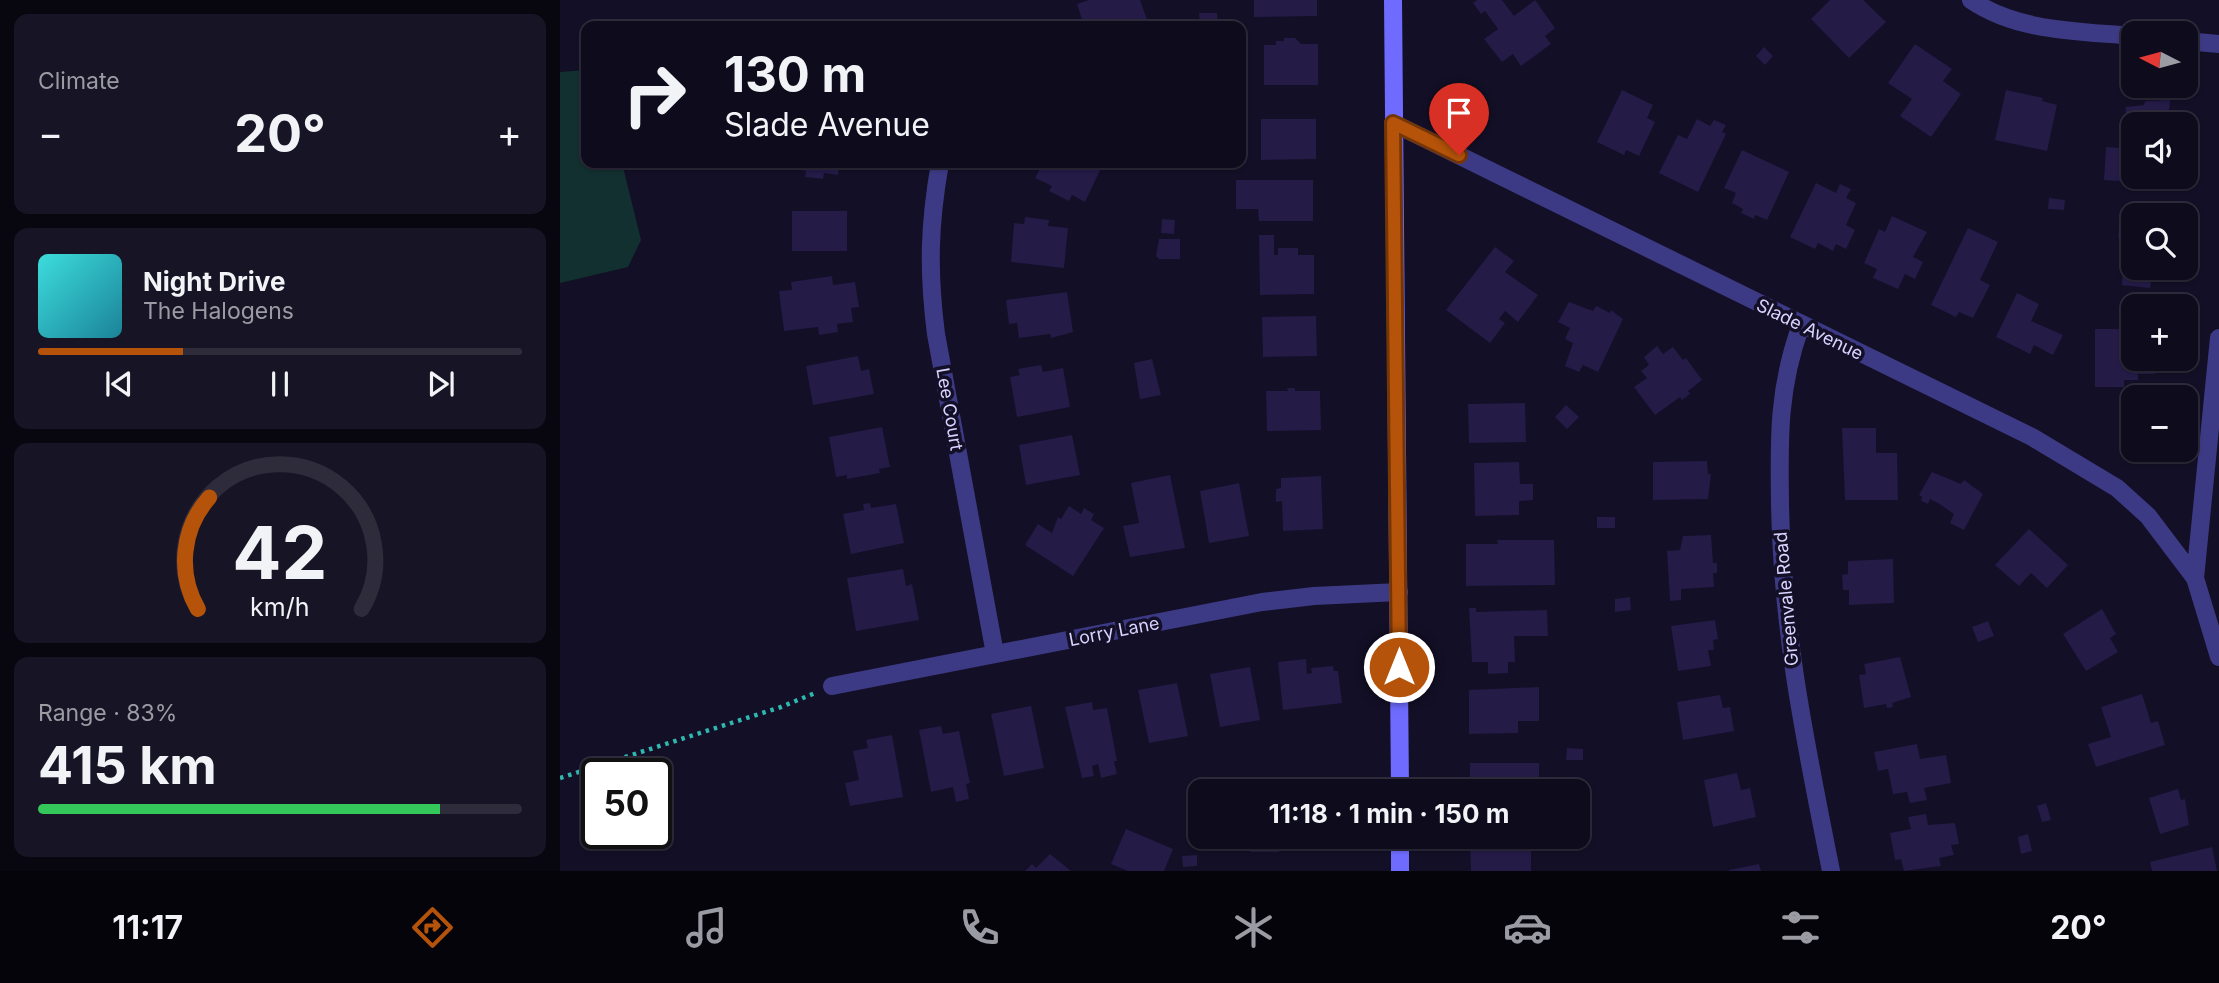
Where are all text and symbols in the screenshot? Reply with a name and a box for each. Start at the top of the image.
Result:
north arrow [2121,21,2198,98]
map controls [2121,21,2198,462]
text: 130 m [724,45,866,104]
icon: right [609,49,700,140]
text: Climate [38,67,120,95]
pin [1429,83,1489,155]
icon: arrive [1440,94,1478,132]
text: 20° [234,102,326,165]
text: Slade Avenue [724,105,930,144]
text: − [38,110,63,156]
text: + [497,110,522,156]
button: sound [2121,112,2198,189]
button: search [2121,203,2198,280]
text: Night Drive [143,266,285,297]
street label: Slade Avenue [1753,294,1867,364]
button: + [2121,294,2198,371]
text: The Halogens [143,297,294,325]
icon: previous [100,365,138,403]
icon: pause [261,365,299,403]
icon: next [422,365,460,403]
street label: Lee Court [932,366,968,452]
button: − [2121,385,2198,462]
text: 42 [232,508,328,597]
street label: Greenvale Road [1770,531,1802,667]
text: km/h [250,591,310,621]
street label: Lorry Lane [1067,612,1161,650]
position arrow [1362,630,1436,704]
text: Range · 83% [38,699,177,727]
text: 415 km [38,734,217,797]
speed limit sign: 50 [581,758,672,849]
text: 11:18 · 1 min · 150 m [1269,798,1509,829]
icon: directions [408,903,457,952]
icon: music [682,903,731,952]
icon: phone [955,903,1004,952]
icon: climate [1229,903,1278,952]
icon: car [1503,903,1552,952]
icon: filters [1776,903,1825,952]
text: 11:17 [112,908,183,947]
text: 20° [2050,908,2107,947]

